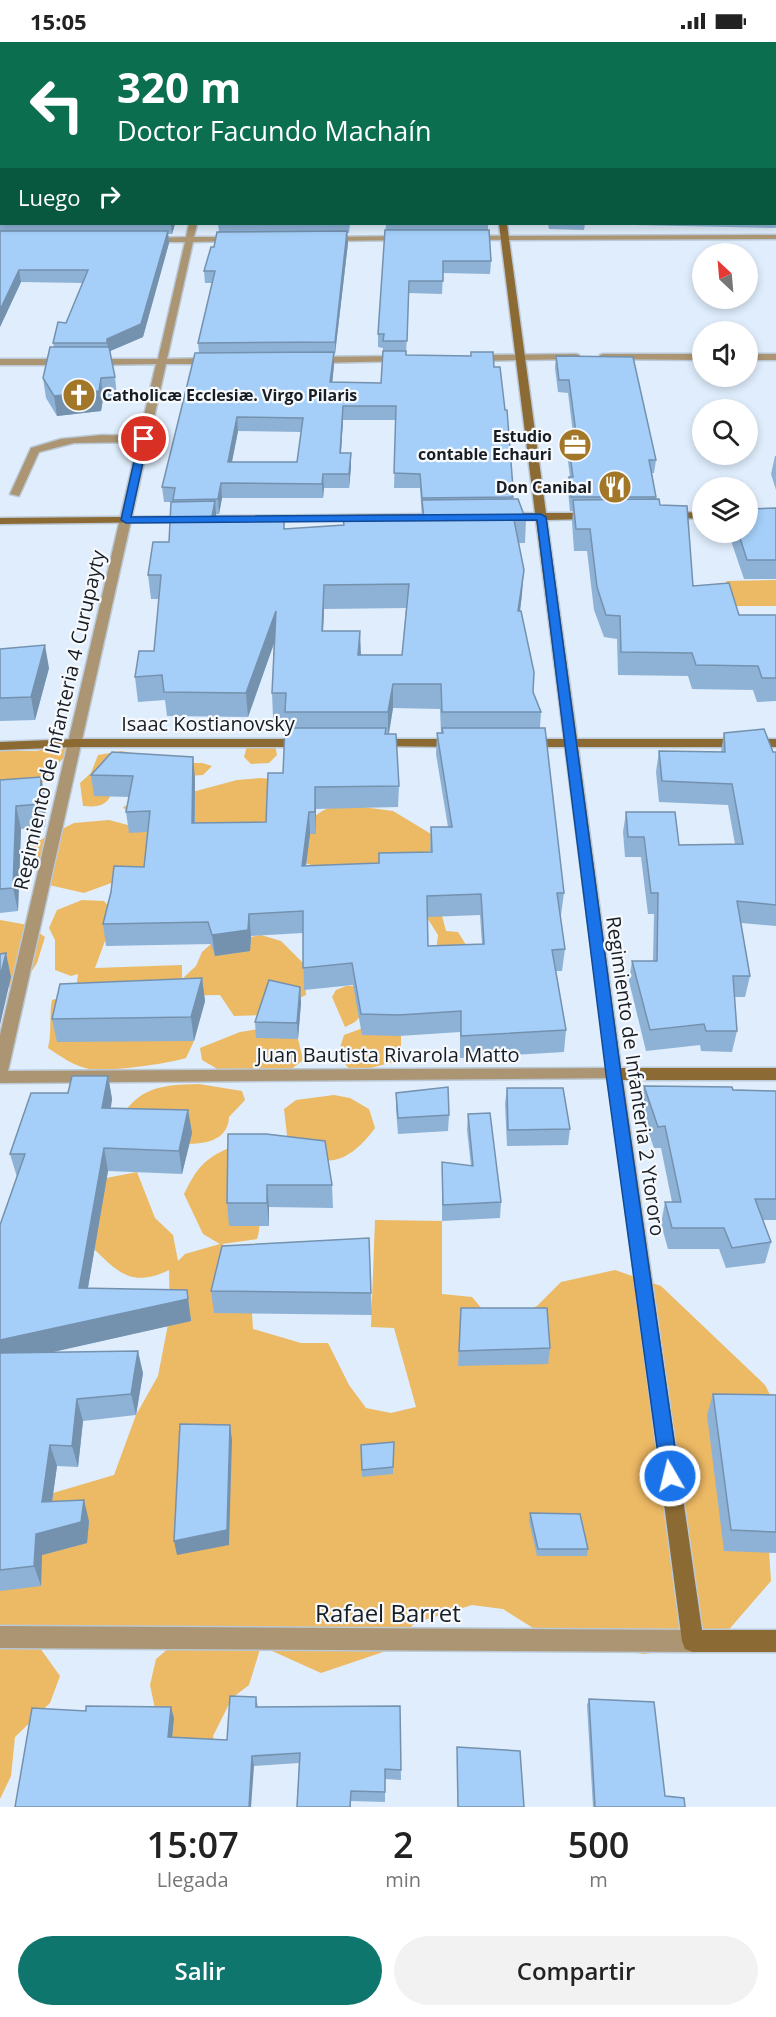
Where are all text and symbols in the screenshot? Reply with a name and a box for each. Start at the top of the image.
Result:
text: 15:05 [30,6,87,36]
text: 320 m [117,58,241,115]
icon: left [18,66,96,144]
text: Doctor Facundo Machaín [117,112,432,149]
icon: right [93,180,126,213]
text: Luego [18,182,81,212]
north arrow [692,243,758,309]
map controls [692,243,758,543]
button: sound [692,321,758,387]
church icon: Catholicæ Ecclesiæ. Virgo Pilaris [61,377,97,413]
place label: Catholicæ Ecclesiæ. Virgo Pilaris [102,384,357,406]
button: search [692,399,758,465]
pin [118,413,169,464]
icon: arrive [127,422,160,455]
place label: Estudio contable Echauri [418,425,552,465]
office icon: Estudio contable Echauri [557,427,593,463]
restaurant icon: Don Canibal [597,469,633,505]
place label: Don Canibal [496,476,592,498]
button: layers [692,477,758,543]
street label: Regimiento de Infanteria 4 Curupayty [7,547,111,893]
street label: Isaac Kostianovsky [121,710,296,737]
street label: Regimiento de Infanteria 2 Ytororo [600,914,672,1238]
street label: Juan Bautista Rivarola Matto [254,1041,520,1068]
position arrow [638,1444,702,1508]
street label: Rafael Barret [315,1596,461,1629]
text: 15:07 [147,1820,239,1869]
text: 2 [393,1820,414,1869]
text: 500 [568,1820,629,1869]
text: Llegada [157,1866,229,1893]
text: min [385,1866,421,1893]
text: m [589,1866,608,1893]
button: Salir [18,1936,382,2005]
button: Compartir [394,1936,758,2005]

